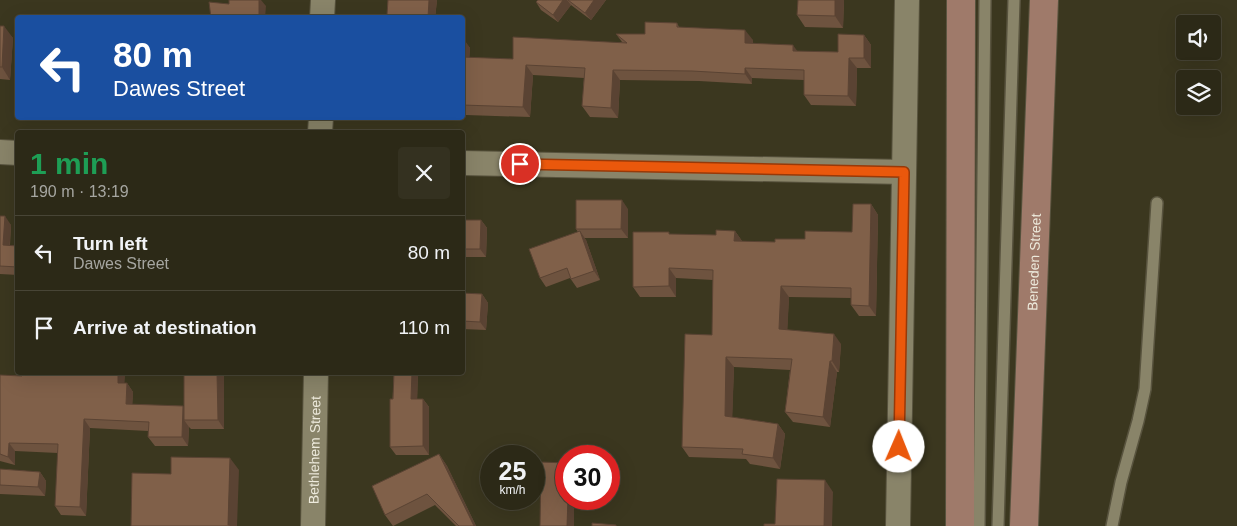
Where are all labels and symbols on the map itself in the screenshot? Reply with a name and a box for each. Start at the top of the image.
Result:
pin [499,143,541,185]
street label: Beneden Street [1024,213,1044,311]
street label: Bethlehem Street [305,396,324,504]
position arrow [872,420,924,472]
speed limit sign: 30 [555,445,620,510]

